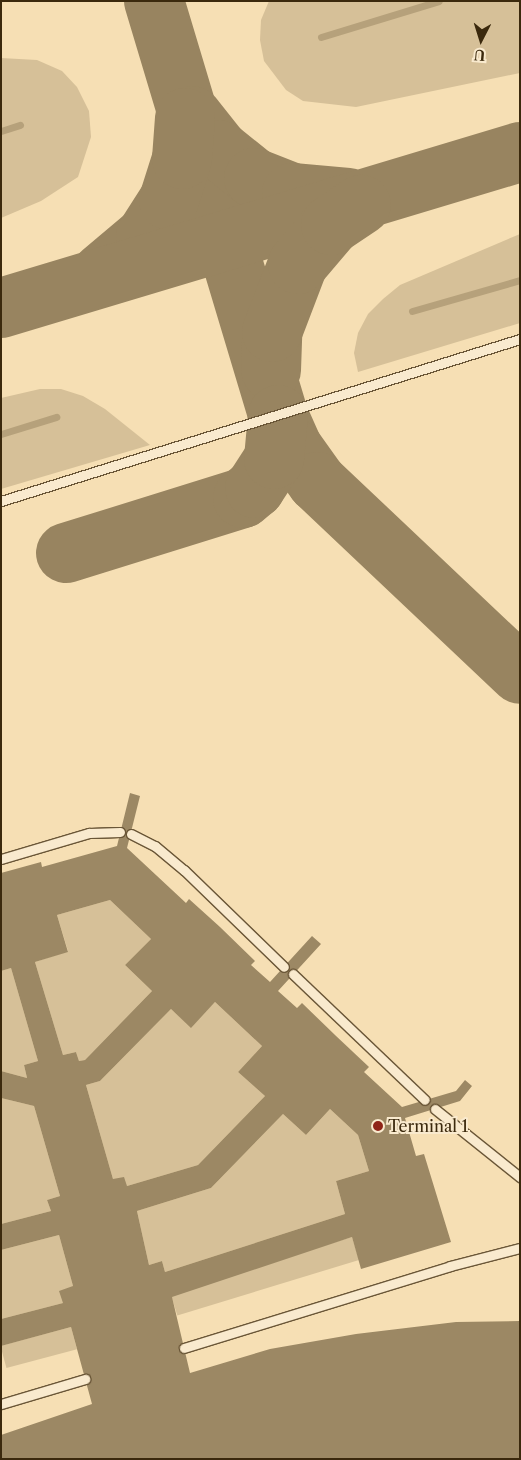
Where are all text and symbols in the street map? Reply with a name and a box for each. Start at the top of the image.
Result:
north arrow [456,15,506,65]
text: U [473,45,486,64]
place label: Terminal 1 [388,1116,468,1136]
marker: Terminal 1 [372,1120,384,1132]

